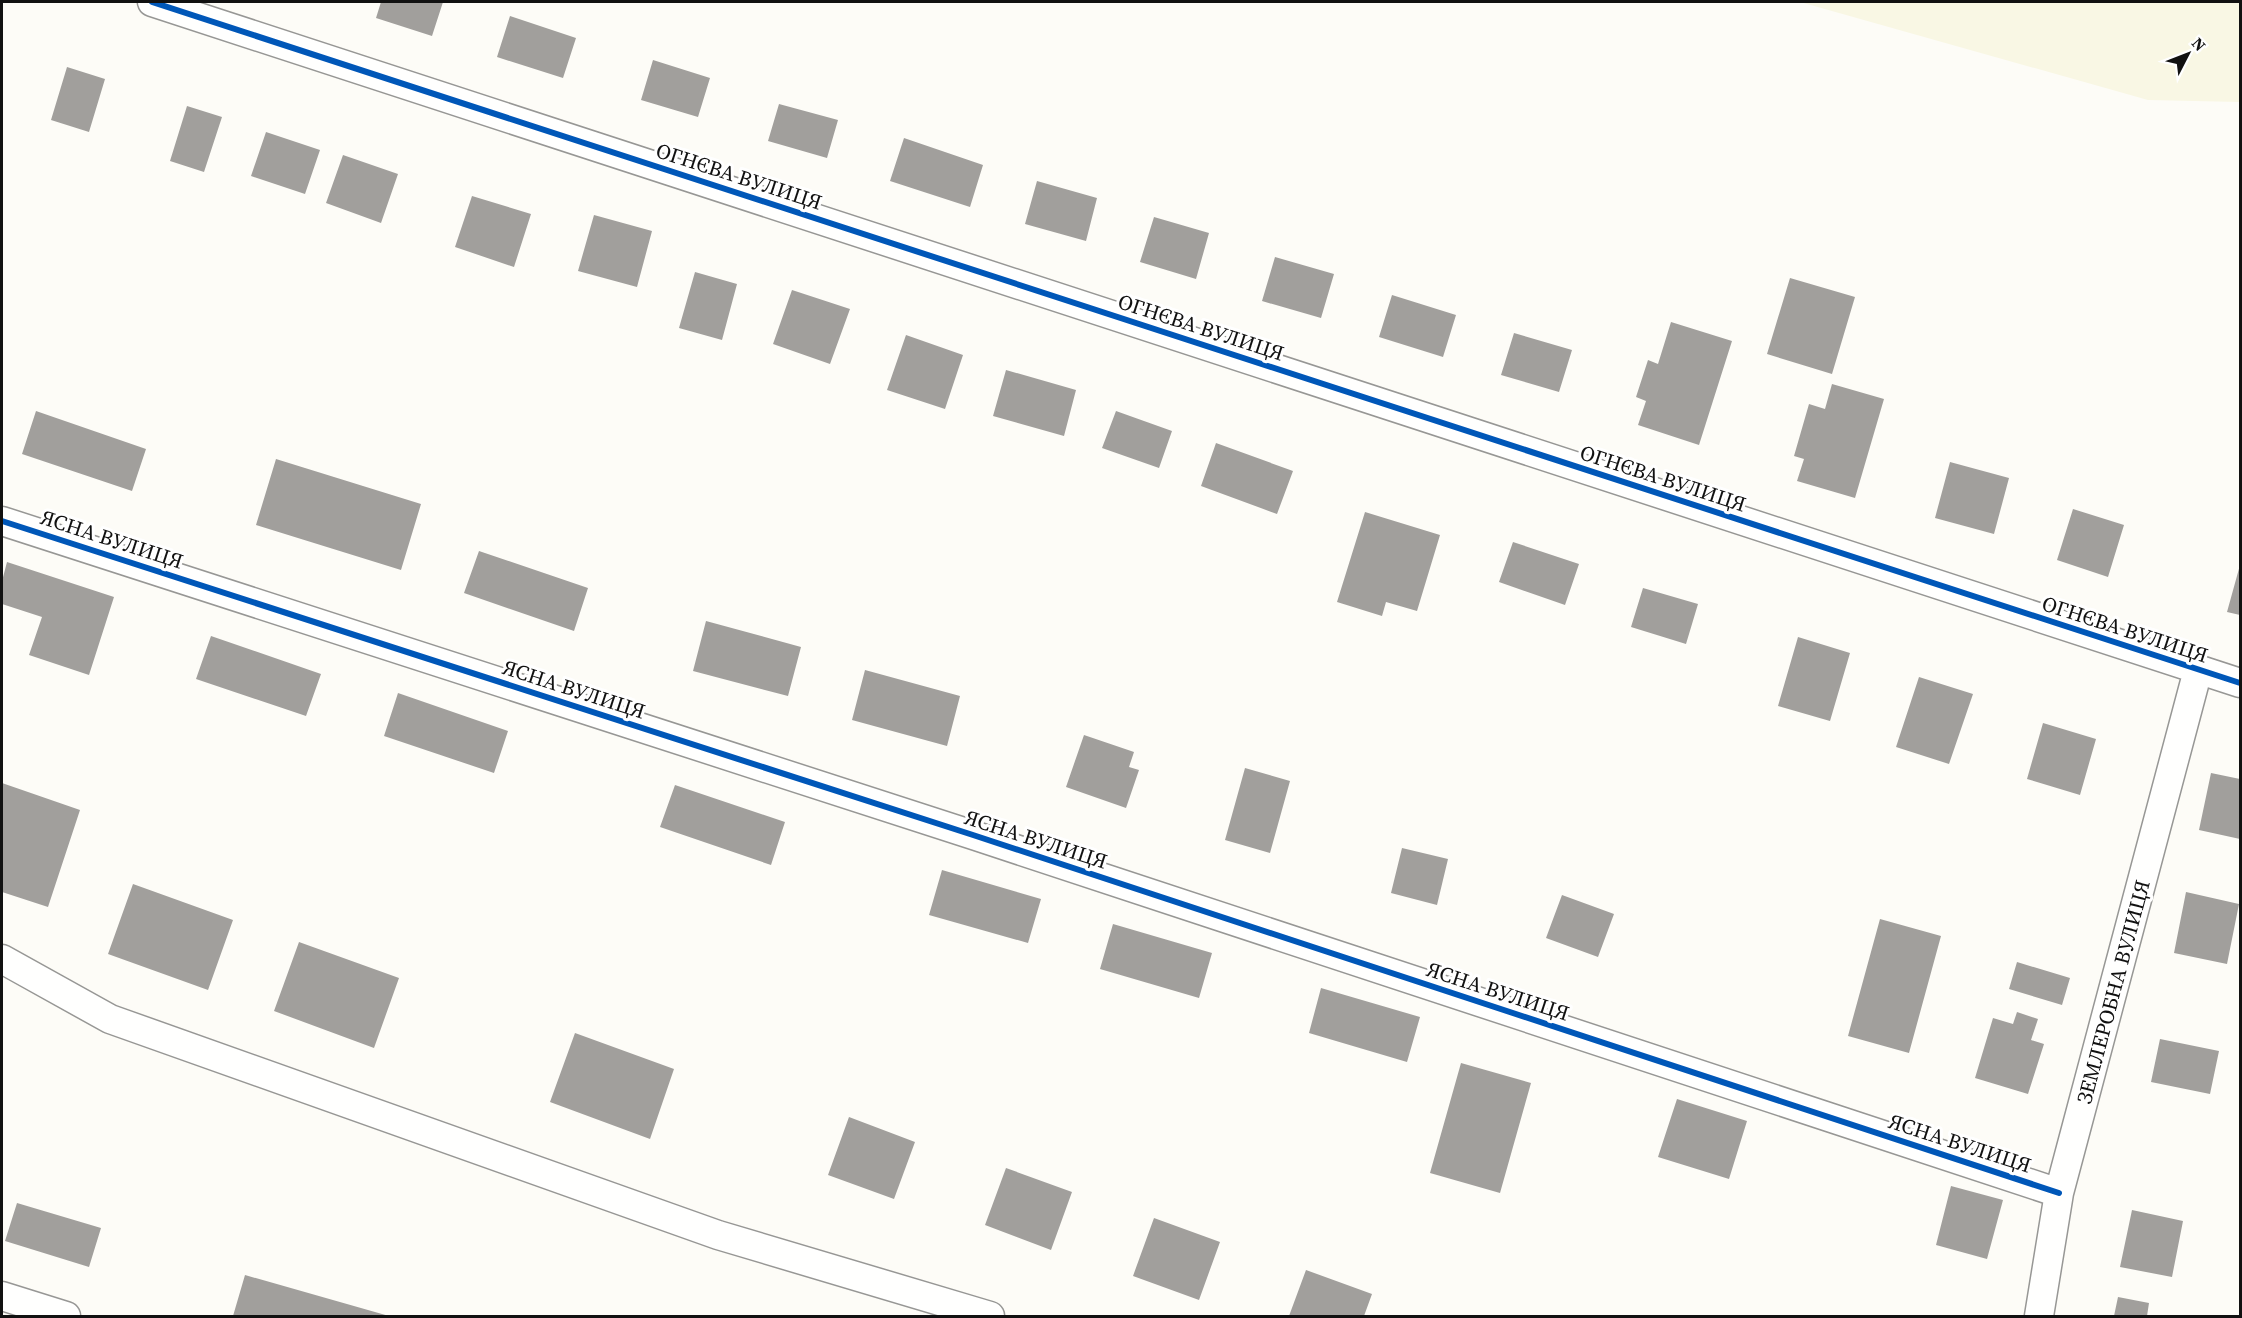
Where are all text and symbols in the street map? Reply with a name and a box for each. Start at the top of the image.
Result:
north arrow [2158,24,2218,84]
text: N [2187,32,2211,56]
street label: ОГНЄВА ВУЛИЦЯ [652,136,826,216]
street label: ОГНЄВА ВУЛИЦЯ [1114,287,1288,367]
street label: ОГНЄВА ВУЛИЦЯ [1576,438,1750,518]
street label: ЯСНА ВУЛИЦЯ [37,502,187,576]
street label: ОГНЄВА ВУЛИЦЯ [2038,589,2212,669]
street label: ЯСНА ВУЛИЦЯ [499,652,649,726]
street label: ЯСНА ВУЛИЦЯ [961,802,1111,876]
street label: ЗЕМЛЕРОБНА ВУЛИЦЯ [2069,877,2157,1107]
street label: ЯСНА ВУЛИЦЯ [1423,954,1573,1028]
street label: ЯСНА ВУЛИЦЯ [1885,1106,2035,1180]

